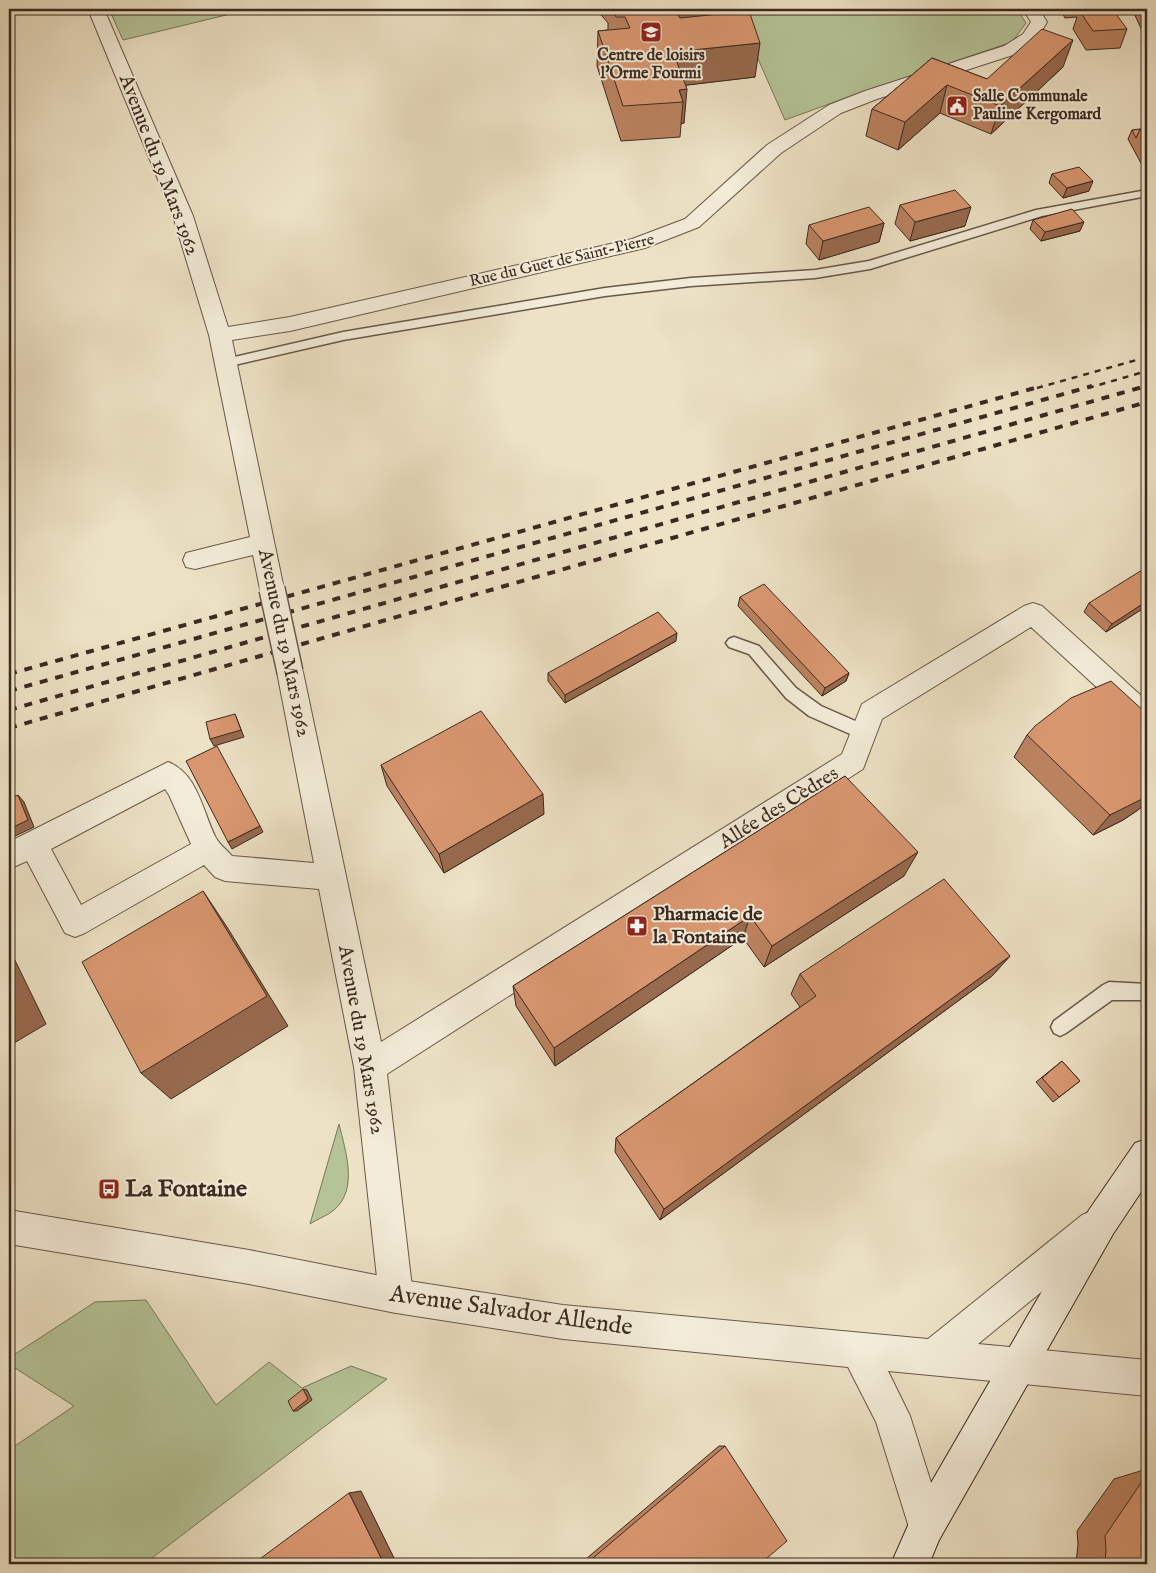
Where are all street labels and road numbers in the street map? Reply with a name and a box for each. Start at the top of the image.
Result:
street label: Avenue du 19 Mars 1962 [113,70,205,259]
street label: Rue du Guet de Saint-Pierre [468,230,656,292]
street label: Avenue du 19 Mars 1962 [252,546,316,739]
street label: Allée des Cèdres [714,761,843,855]
street label: Avenue du 19 Mars 1962 [332,942,390,1137]
street label: Avenue Salvador Allende [387,1278,634,1343]

